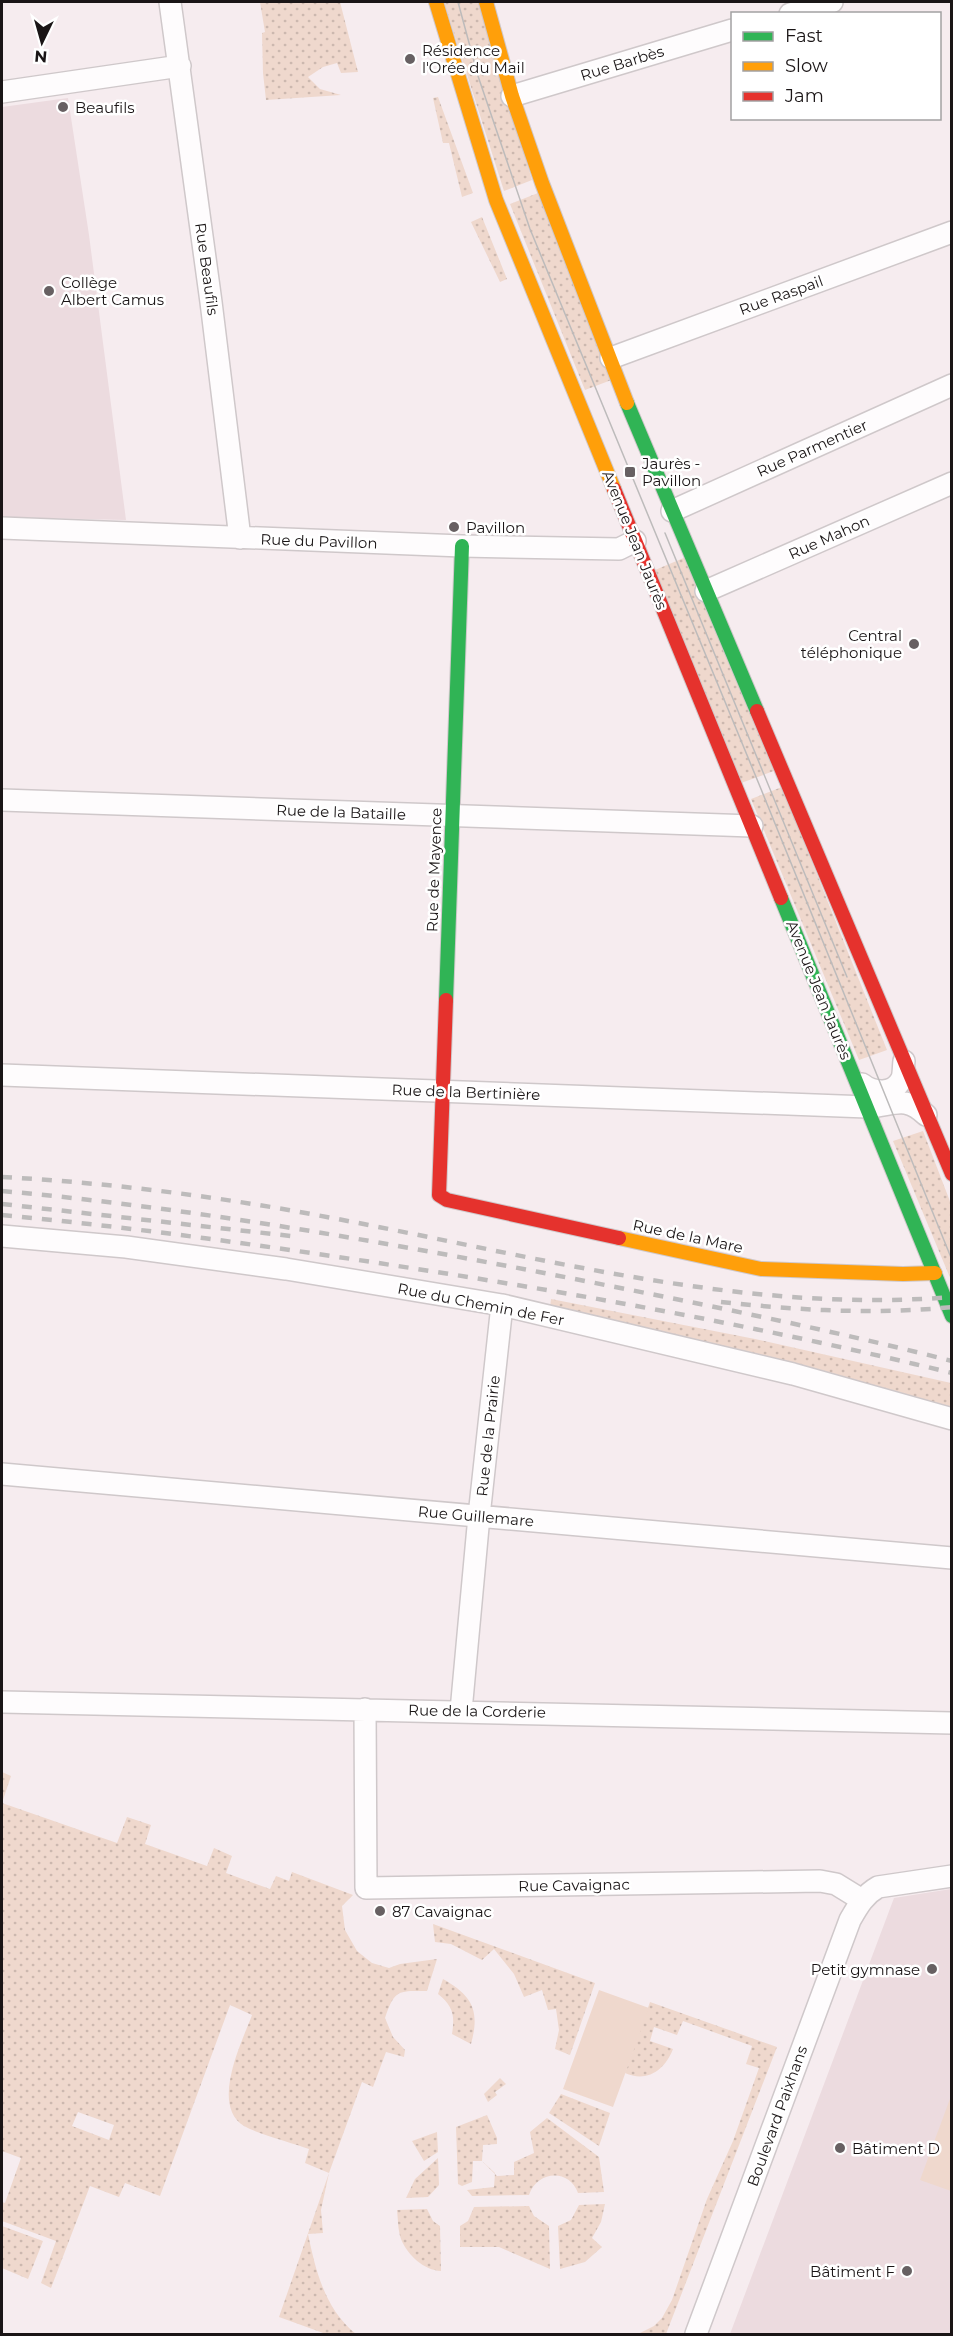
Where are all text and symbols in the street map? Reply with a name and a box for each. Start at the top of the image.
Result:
north arrow [12,12,72,72]
legend [731,12,941,120]
text: Fast [785,25,823,47]
place label: Résidence l'Orée du Mail [422,41,525,77]
street label: Rue Barbès [578,41,666,85]
text: N [33,46,48,66]
marker: Résidence l'Orée du Mail [403,52,417,66]
text: Slow [785,55,828,77]
text: Jam [784,85,824,107]
place label: Beaufils [75,98,135,117]
marker: Beaufils [56,100,70,114]
street label: Rue Beaufils [191,221,223,317]
street label: Rue Raspail [736,271,826,319]
place label: Collège Albert Camus [61,273,164,309]
marker: Collège Albert Camus [42,284,56,298]
street label: Rue Parmentier [754,415,870,481]
place label: Jaurès - Pavillon [641,454,701,490]
marker: Jaurès - Pavillon [623,465,637,479]
street label: Avenue Jean Jaurès [598,468,672,612]
street label: Rue Mahon [785,511,873,563]
place label: Pavillon [466,518,525,537]
marker: Pavillon [447,520,461,534]
street label: Rue du Pavillon [260,529,378,553]
place label: Central téléphonique [801,626,902,662]
marker: Central téléphonique [907,637,921,651]
street label: Rue de la Bataille [276,800,406,824]
street label: Rue de Mayence [422,807,446,933]
street label: Avenue Jean Jaurès [782,918,856,1062]
street label: Rue de la Bertinière [391,1080,541,1104]
street label: Rue de la Mare [631,1215,745,1257]
street label: Rue du Chemin de Fer [396,1279,566,1329]
street label: Rue de la Prairie [472,1375,504,1497]
street label: Rue Guillemare [417,1501,535,1531]
street label: Rue de la Corderie [408,1700,546,1722]
street label: Rue Cavaignac [518,1875,630,1895]
place label: 87 Cavaignac [392,1902,492,1921]
marker: 87 Cavaignac [373,1904,387,1918]
place label: Petit gymnase [811,1960,920,1979]
marker: Petit gymnase [925,1962,939,1976]
street label: Boulevard Paixhans [743,2043,811,2189]
place label: Bâtiment D [852,2139,940,2158]
marker: Bâtiment D [833,2141,847,2155]
place label: Bâtiment F [810,2262,895,2281]
marker: Bâtiment F [900,2264,914,2278]

